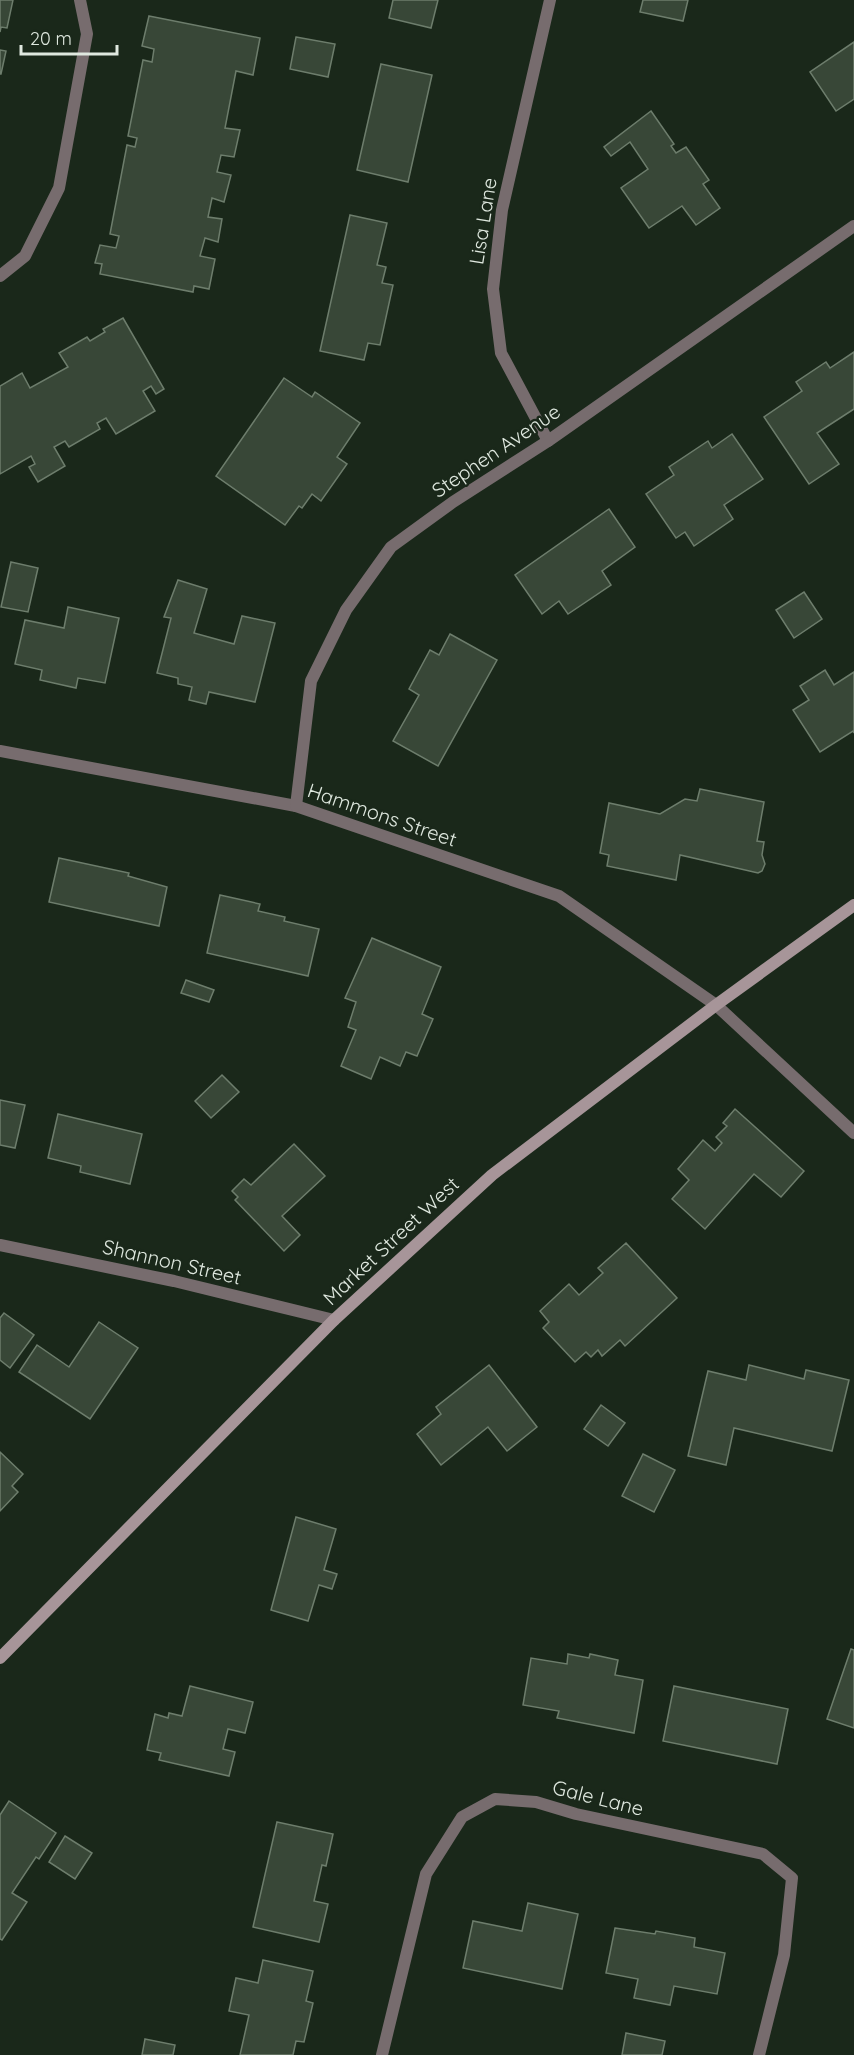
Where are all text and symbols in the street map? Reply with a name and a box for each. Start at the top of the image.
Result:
scale bar [21,18,117,56]
text: 20 m [30,27,72,50]
street label: Lisa Lane [463,176,502,266]
street label: Stephen Avenue [427,398,565,503]
street label: Hammons Street [304,777,460,852]
street label: Market Street West [317,1171,464,1310]
street label: Shannon Street [100,1233,244,1290]
street label: Gale Lane [550,1774,646,1821]

